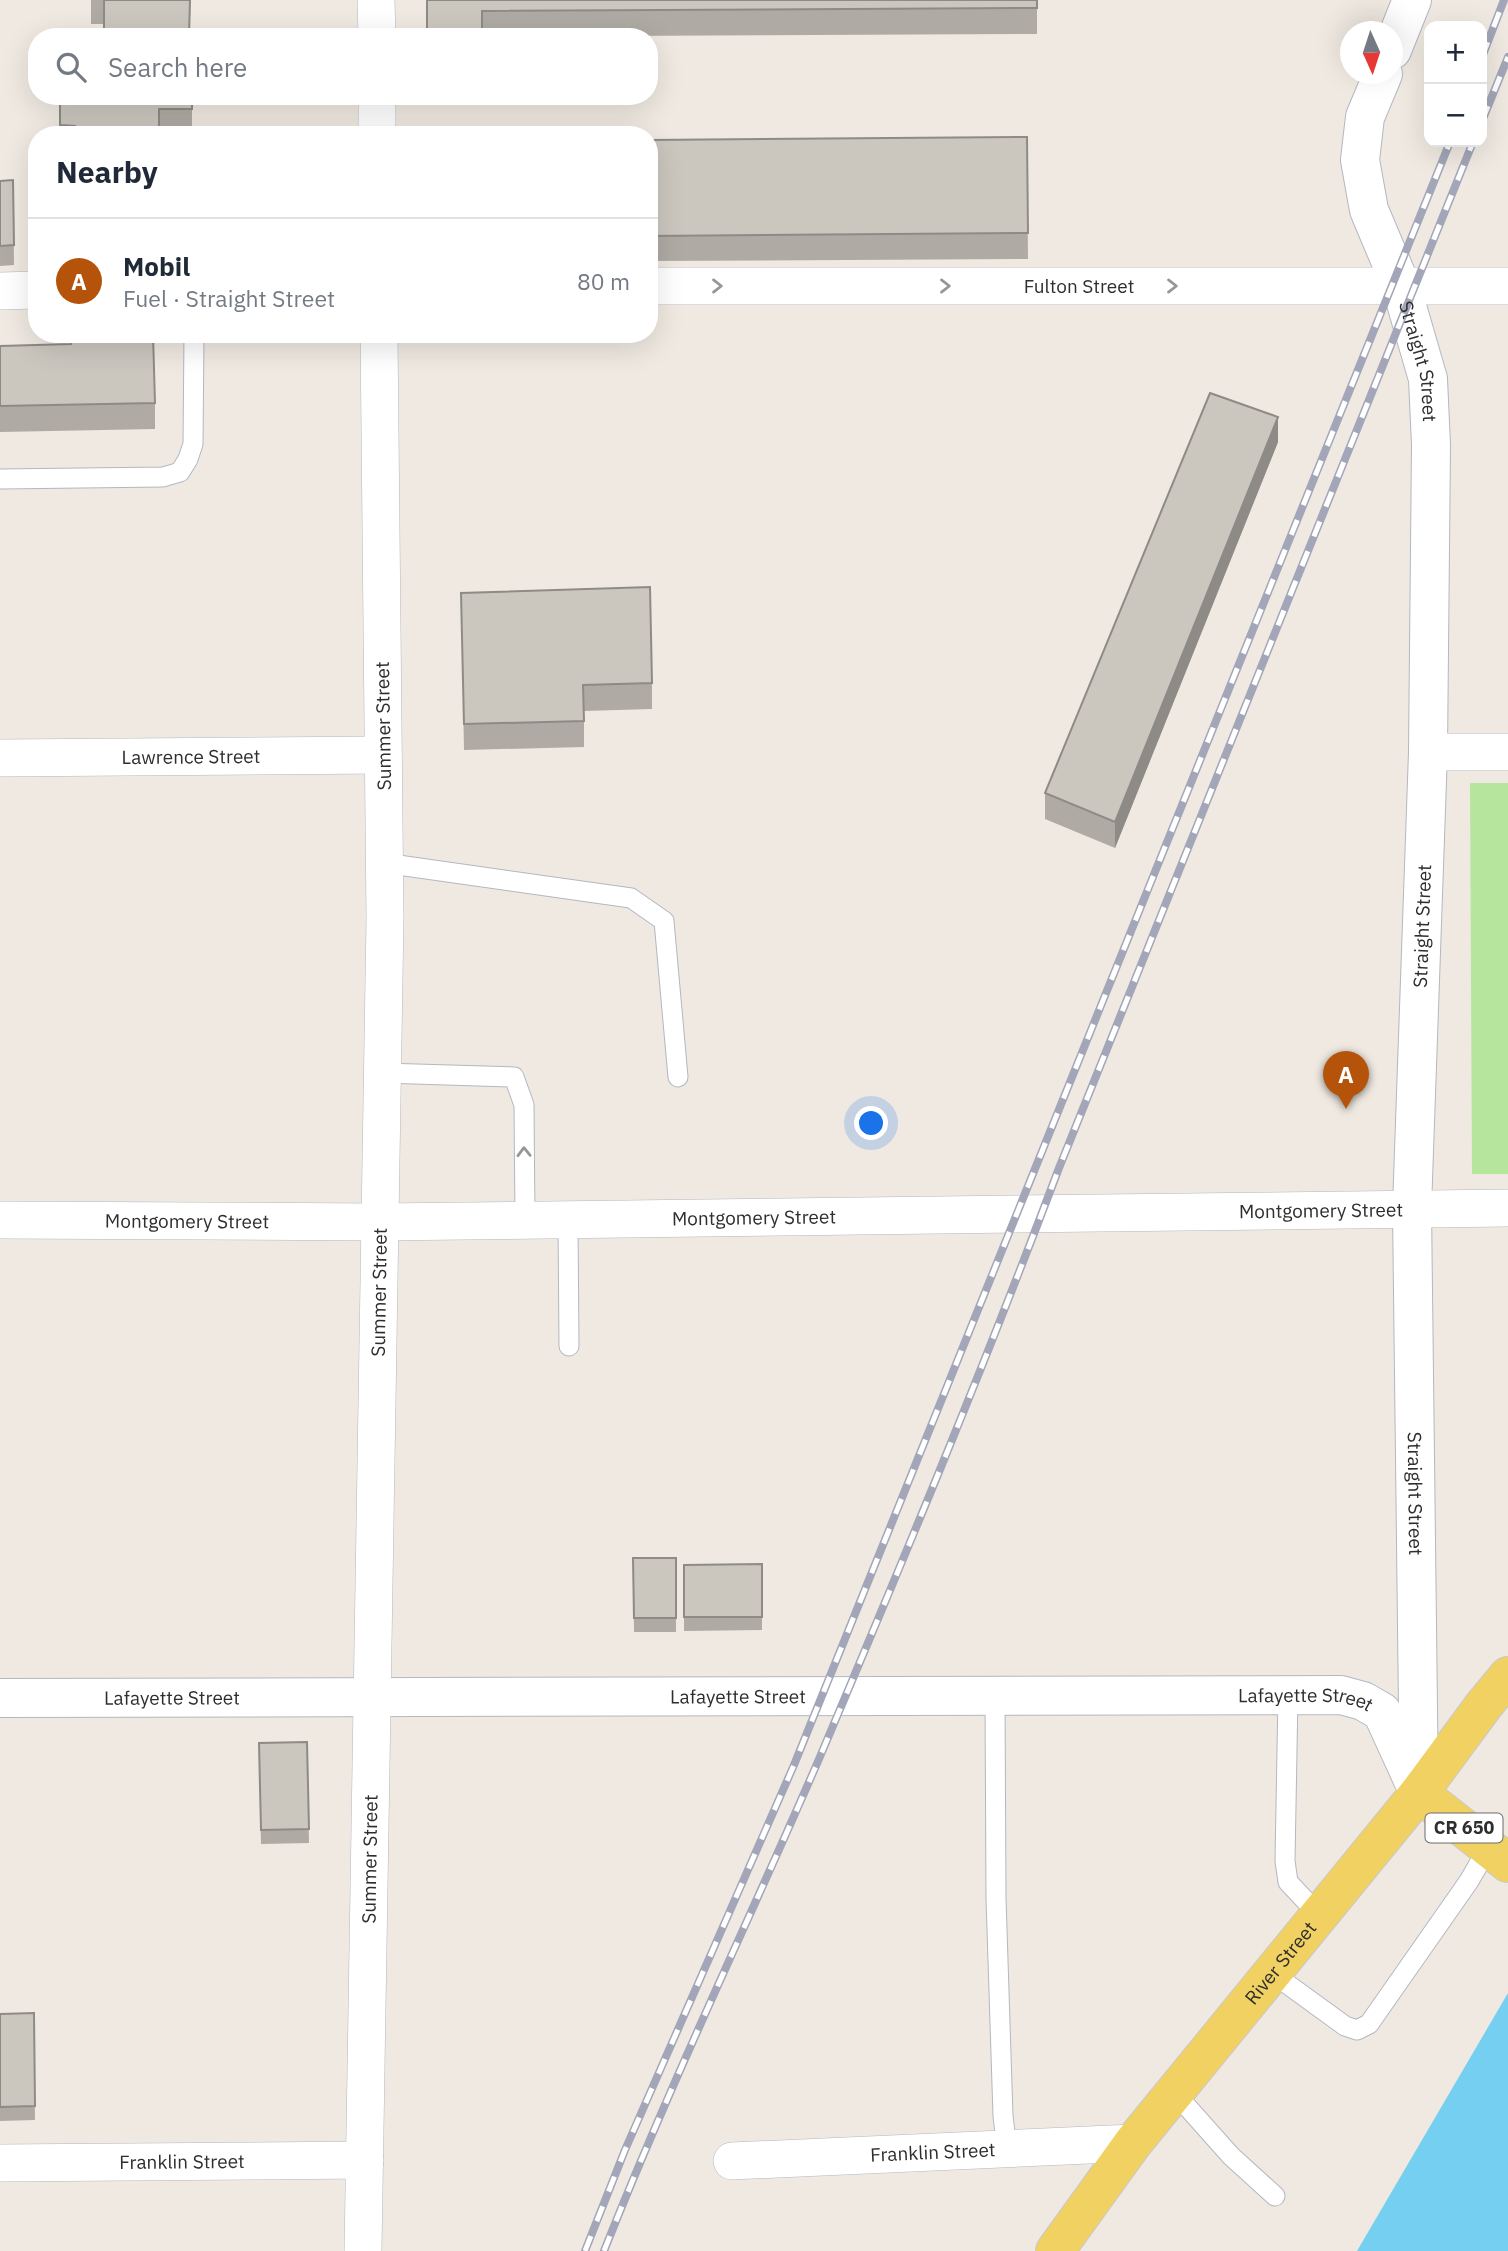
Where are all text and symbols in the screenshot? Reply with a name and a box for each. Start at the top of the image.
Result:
north arrow [1340,21,1403,84]
map controls [1424,21,1487,147]
button: + [1424,21,1487,84]
search box [28,28,658,105]
icon: search [52,48,90,86]
text: Search here [108,50,247,84]
button: − [1424,84,1487,147]
text: Nearby [56,152,158,191]
text: Mobil [123,249,190,283]
text: A [71,266,87,296]
text: 80 m [577,266,630,296]
street label: Fulton Street [1024,274,1134,298]
one-way arrow [713,278,723,294]
one-way arrow [940,278,951,294]
one-way arrow [1168,278,1178,294]
text: Fuel · Straight Street [123,283,335,313]
street label: Straight Street [1394,298,1442,422]
street label: Summer Street [370,661,396,791]
street label: Lawrence Street [121,744,261,769]
street label: Straight Street [1408,864,1436,988]
pin: A [1323,1051,1369,1109]
your location [854,1106,888,1140]
one-way arrow [517,1146,532,1157]
street label: Montgomery Street [1239,1197,1403,1223]
street label: Montgomery Street [672,1204,836,1230]
street label: Montgomery Street [105,1209,269,1233]
street label: Summer Street [366,1227,392,1357]
street label: Straight Street [1403,1432,1428,1556]
street label: Lafayette Street [1238,1683,1378,1716]
street label: Lafayette Street [670,1684,806,1709]
street label: Lafayette Street [104,1685,240,1710]
street label: Summer Street [356,1794,383,1924]
road number: CR 650 [1426,1814,1502,1842]
street label: River Street [1239,1916,1321,2009]
street label: Franklin Street [870,2137,996,2167]
street label: Franklin Street [119,2149,245,2174]

